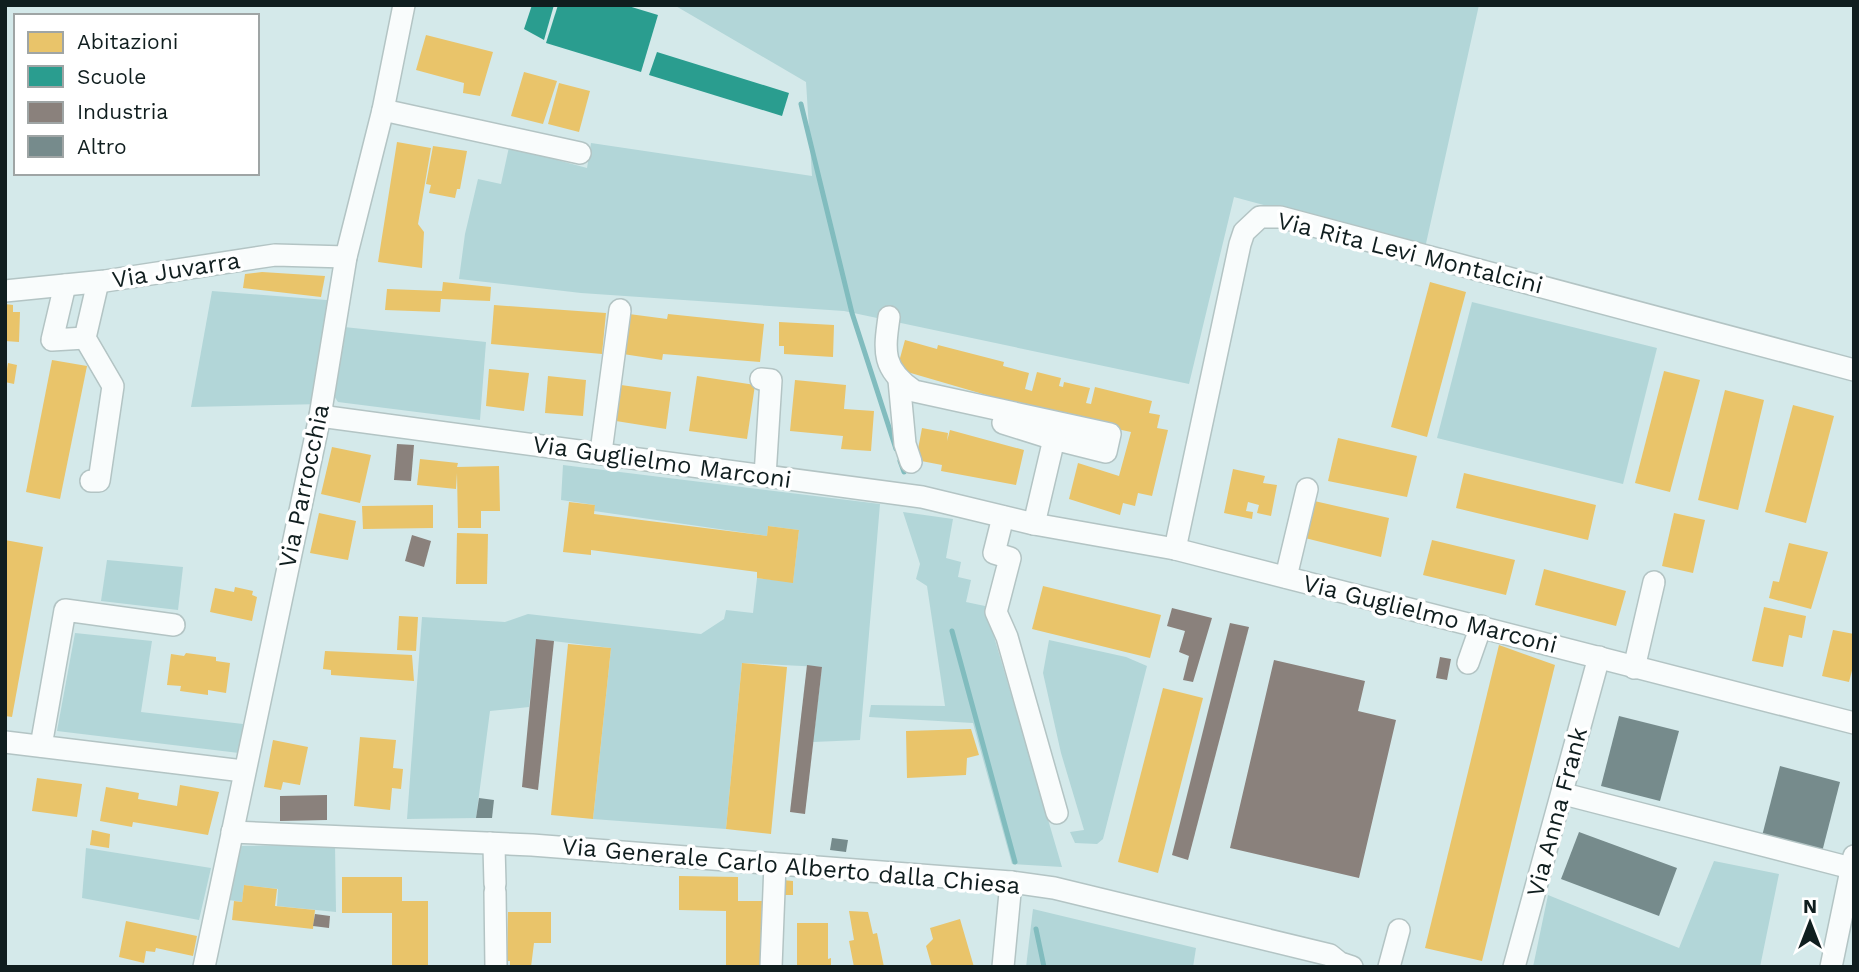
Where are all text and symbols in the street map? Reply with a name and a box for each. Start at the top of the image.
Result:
legend [14,14,259,175]
text: Abitazioni [77,29,178,54]
text: Scuole [77,64,146,89]
text: Industria [77,99,168,124]
text: Altro [77,134,127,159]
street label: Via Rita Levi Montalcini [1274,206,1546,300]
street label: Via Juvarra [110,246,242,294]
street label: Via Parrocchia [273,402,335,570]
street label: Via Guglielmo Marconi [531,430,793,494]
street label: Via Guglielmo Marconi [1300,569,1560,659]
street label: Via Anna Frank [1521,724,1593,900]
street label: Via Generale Carlo Alberto dalla Chiesa [560,832,1022,900]
north arrow [1775,888,1845,958]
text: N [1803,895,1817,918]

